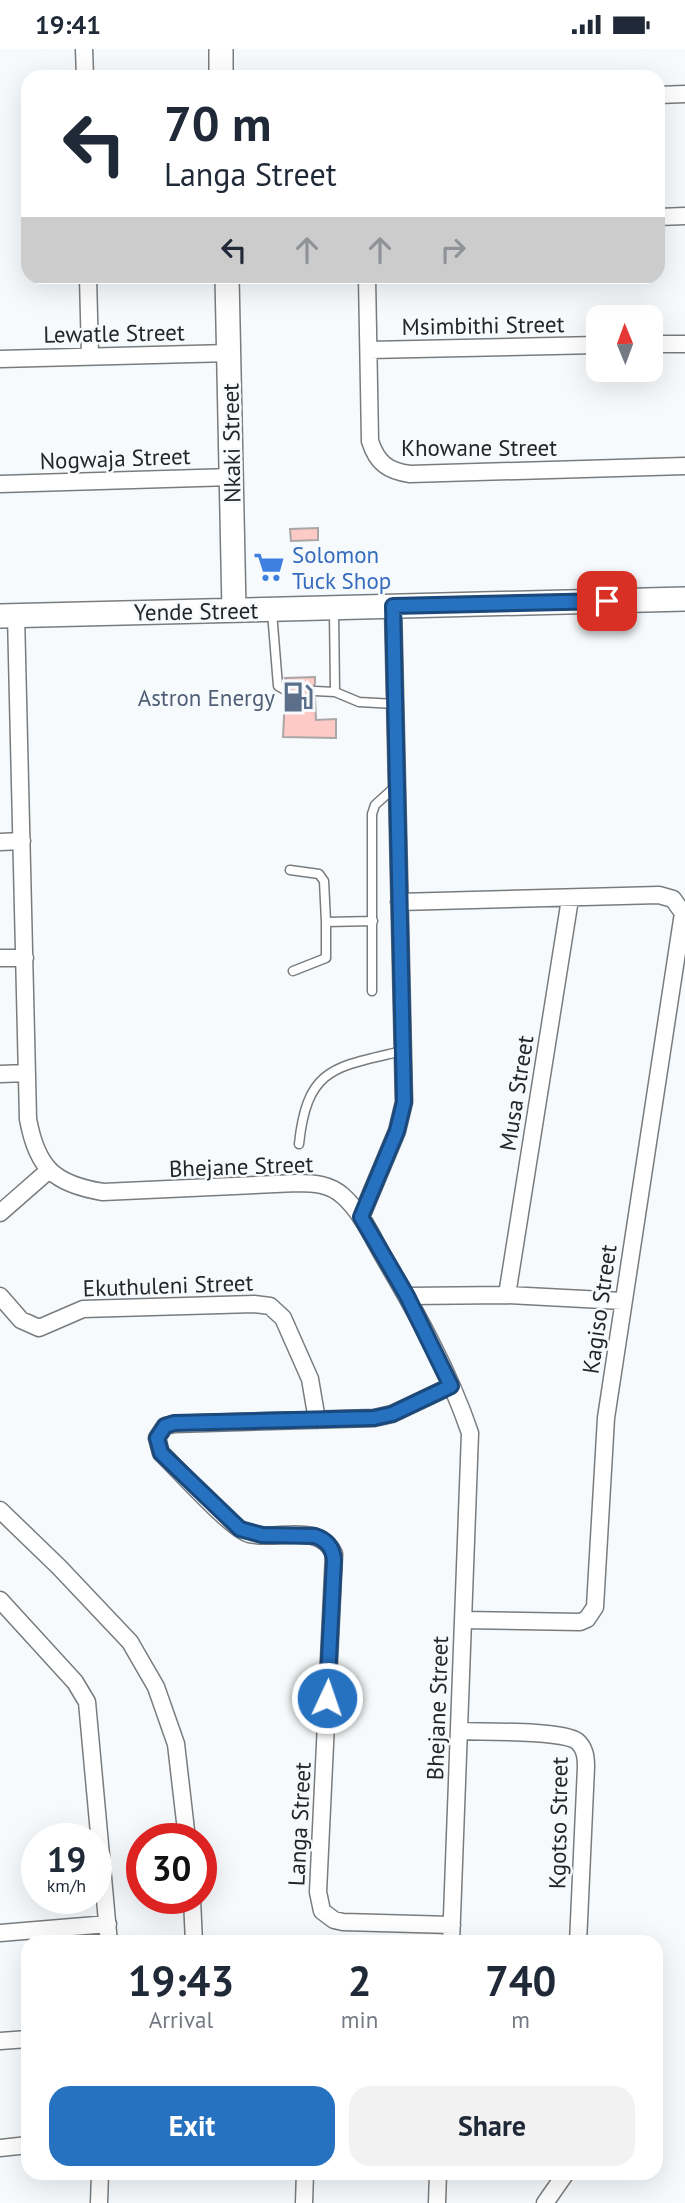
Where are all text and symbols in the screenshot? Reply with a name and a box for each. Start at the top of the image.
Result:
text: 19:41 [35,8,101,41]
text: 70 m [164,91,271,155]
icon: left [49,98,140,189]
text: Langa Street [164,153,337,195]
icon: left [215,231,253,269]
icon: ahead [288,231,326,269]
icon: ahead [361,231,399,269]
icon: right [434,231,472,269]
north arrow [586,305,663,381]
map controls [586,305,663,382]
street label: Msimbithi Street [401,309,565,341]
street label: Lewatle Street [43,317,185,349]
street label: Nkaki Street [215,383,247,503]
street label: Khowane Street [401,433,557,462]
street label: Nogwaja Street [39,441,191,475]
place label: Solomon Tuck Shop [292,540,391,595]
supermarket icon: Solomon Tuck Shop [252,550,286,584]
pin [577,571,637,631]
icon: arrive [588,582,626,620]
street label: Yende Street [134,595,258,627]
fuel station icon: Astron Energy [281,680,315,714]
place label: Astron Energy [138,683,275,712]
street label: Musa Street [493,1033,539,1153]
street label: Bhejane Street [168,1149,314,1183]
street label: Kagiso Street [576,1242,622,1375]
street label: Ekuthuleni Street [82,1268,254,1302]
street label: Bhejane Street [420,1635,454,1781]
position arrow [290,1661,364,1735]
street label: Kgotso Street [542,1756,574,1889]
street label: Langa Street [281,1761,317,1887]
speed limit sign: 30 [126,1823,217,1914]
text: 19 [47,1836,86,1882]
text: km/h [47,1874,86,1897]
text: 19:43 [128,1953,234,2008]
text: 2 [348,1953,371,2008]
text: 740 [485,1953,556,2008]
text: Arrival [149,2005,213,2034]
text: min [341,2005,378,2034]
text: m [511,2005,530,2034]
button: Exit [49,2086,335,2166]
button: Share [349,2086,635,2166]

